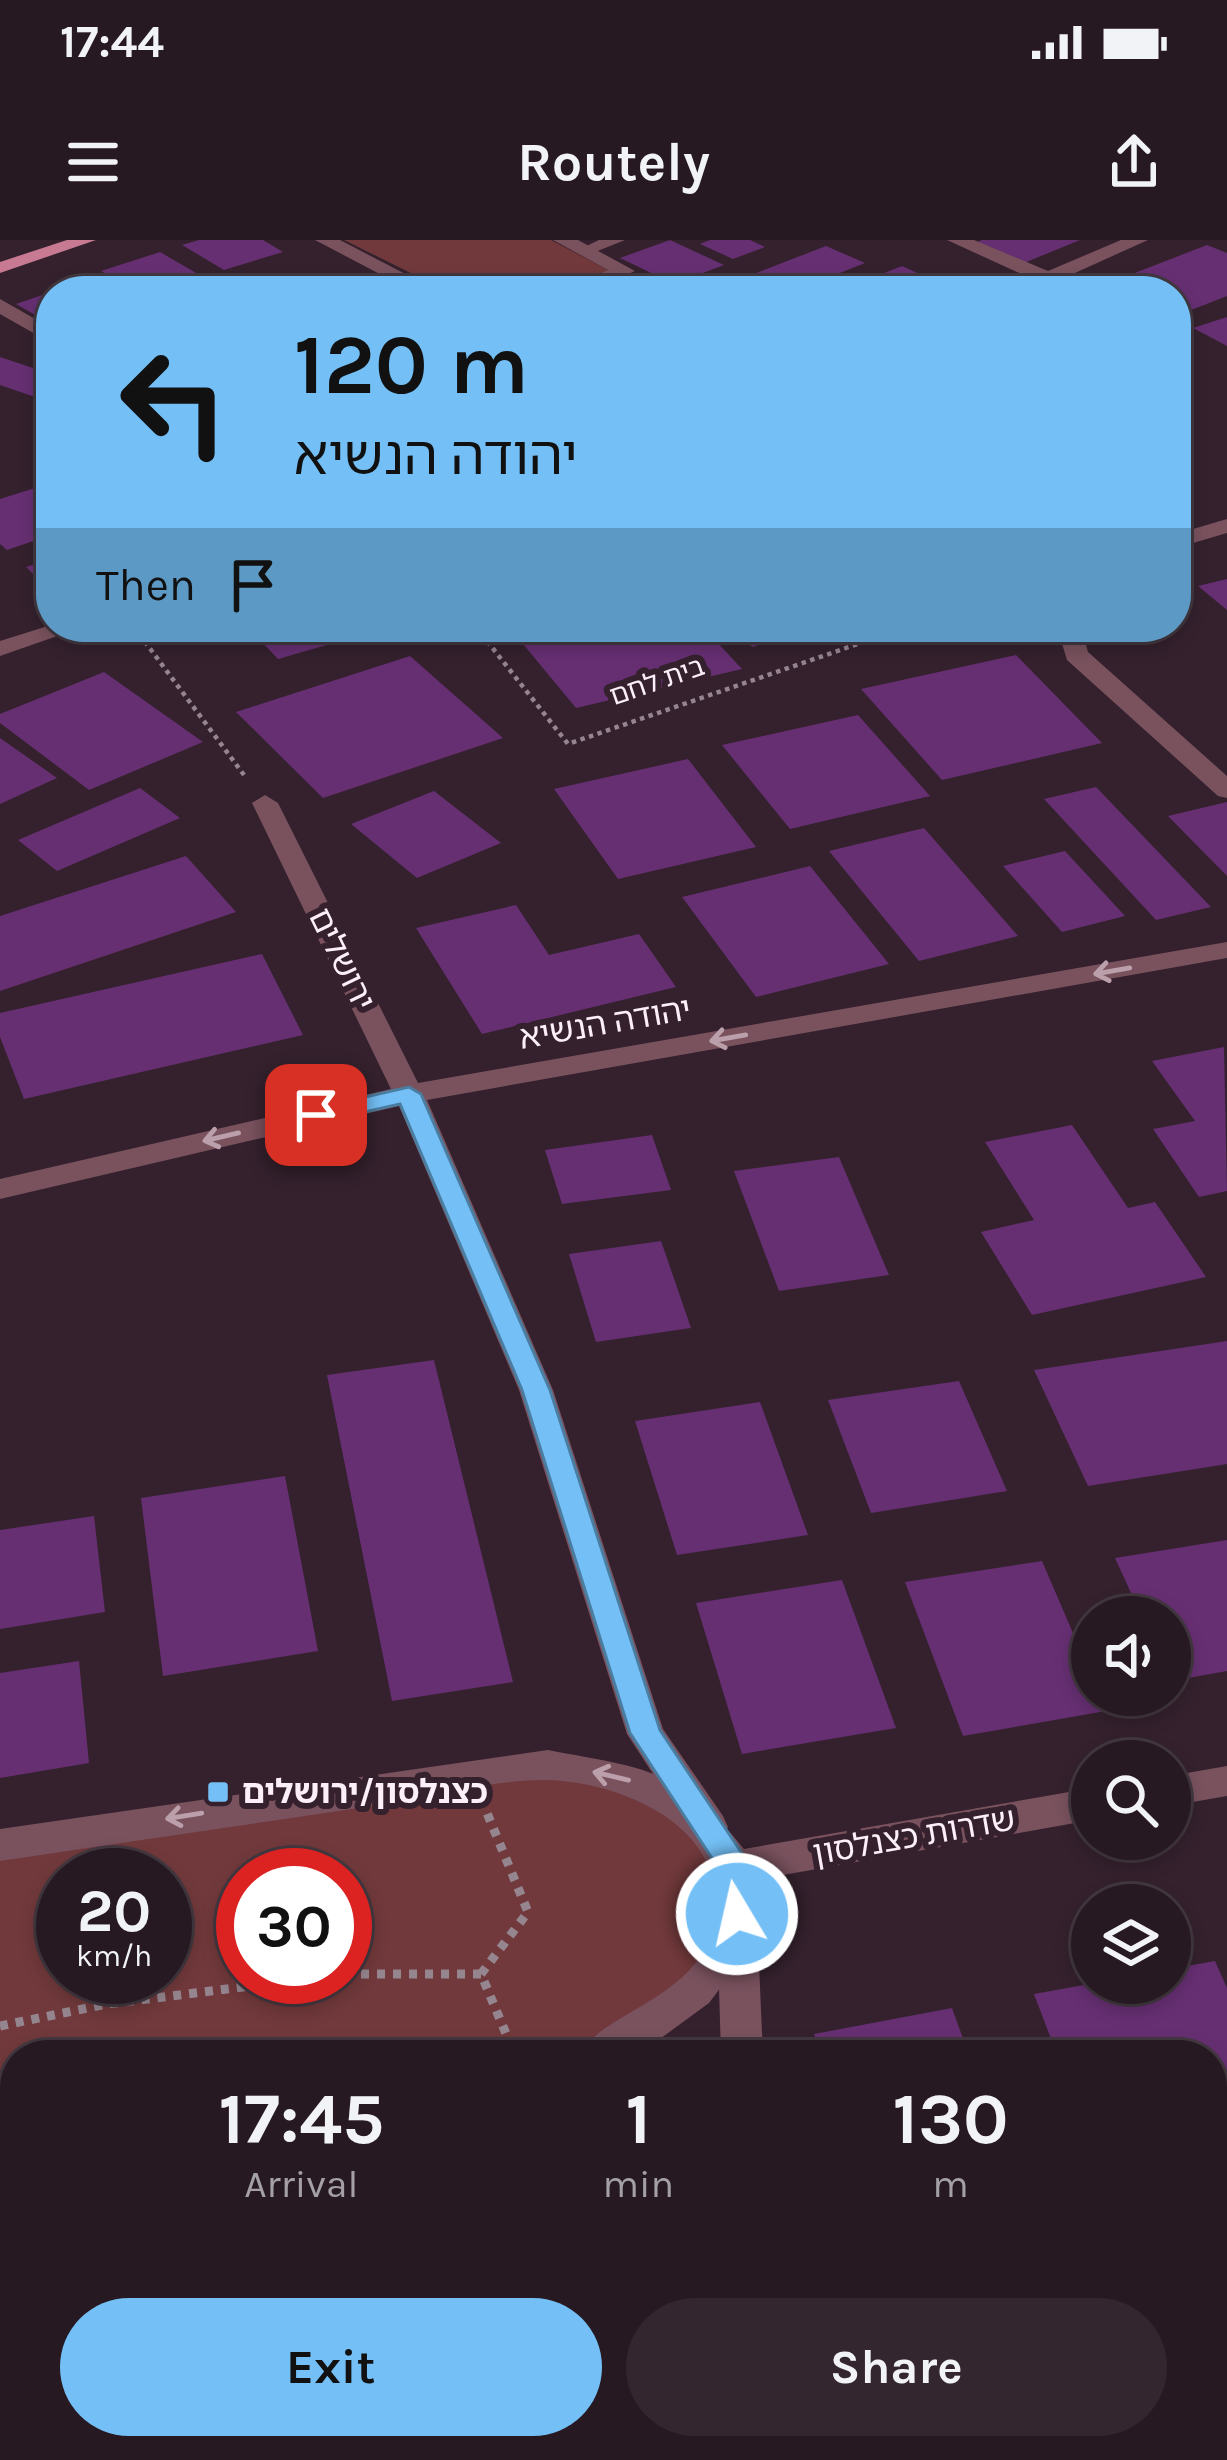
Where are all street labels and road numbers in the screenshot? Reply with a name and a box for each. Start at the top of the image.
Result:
street label: בית לחם [605,650,709,712]
street label: ירושלים [301,902,383,1016]
street label: יהודה הנשיא [516,989,694,1057]
street label: שדרות כצנלסון [810,1799,1018,1873]

